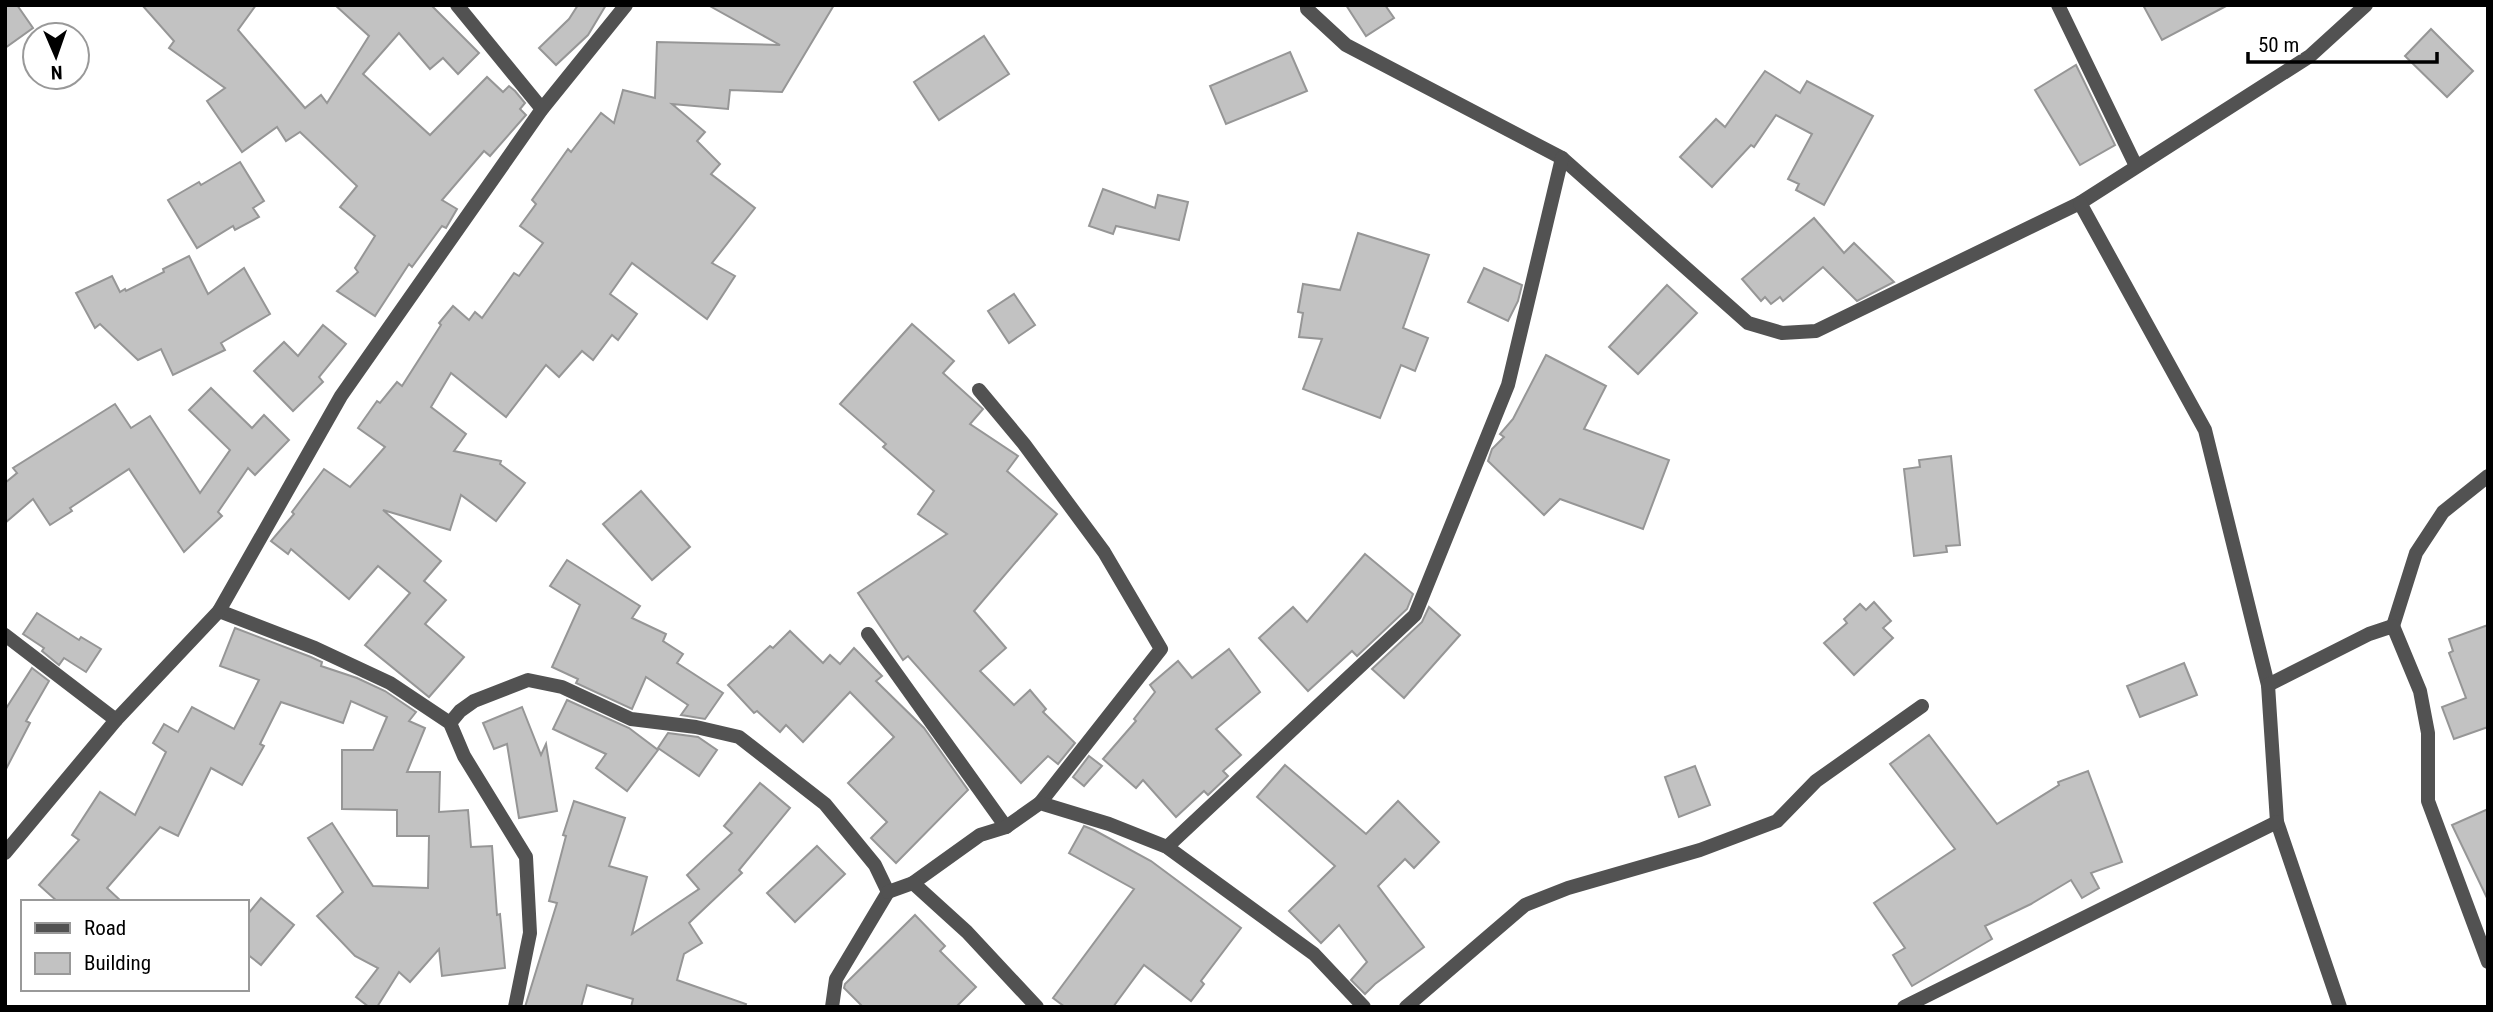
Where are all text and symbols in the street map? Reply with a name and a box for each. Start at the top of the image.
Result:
north arrow [21,21,91,91]
scale bar [2248,21,2437,65]
text: 50 m [2258,33,2299,57]
text: N [50,61,63,84]
legend [21,900,248,991]
text: Road [84,916,126,940]
text: Building [84,951,151,975]

